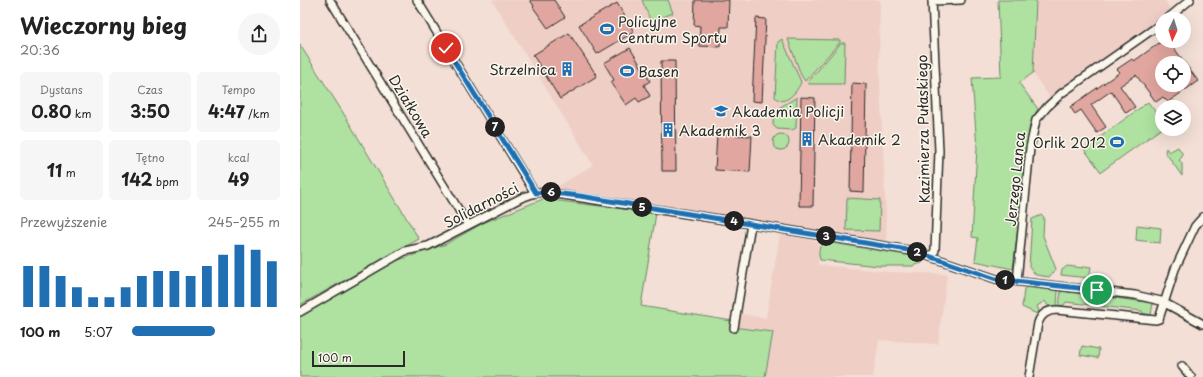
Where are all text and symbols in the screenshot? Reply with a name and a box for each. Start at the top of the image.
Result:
text: Wieczorny bieg [20,8,187,41]
place label: Policyjne Centrum Sportu [618,11,727,48]
north arrow [1155,12,1191,48]
map controls [1155,12,1191,136]
button: share [238,13,280,55]
sports icon: Policyjne Centrum Sportu [599,21,615,37]
pin [429,31,463,65]
icon: check [435,37,457,59]
text: 20:36 [20,40,60,59]
street label: Kazimierza Pułaskiego [911,54,935,204]
button: locate [1155,56,1191,92]
place label: Strzelnica [489,59,556,80]
building icon: Strzelnica [559,61,575,77]
place label: Basen [638,61,679,82]
sports icon: Basen [619,63,635,79]
street label: Działkowa [384,71,438,142]
text: Dystans [40,81,83,98]
text: Czas [137,81,163,98]
text: Tempo [222,81,255,98]
text: 0.80 [31,98,71,124]
text: 3:50 [130,98,170,124]
text: 4:47 [208,98,245,124]
button: layers [1155,100,1191,136]
place label: Akademia Policji [732,101,844,122]
school or university icon: Akademia Policji [713,103,729,119]
text: km [71,105,91,122]
text: /km [245,105,269,122]
pin: 7 [485,117,505,137]
text: 7 [492,118,498,135]
place label: Akademik 3 [679,120,761,141]
building icon: Akademik 3 [660,122,676,138]
place label: Akademik 2 [818,129,901,150]
street label: Jerzego Lanca [1000,130,1030,227]
building icon: Akademik 2 [799,131,815,147]
place label: Orlik 2012 [1033,132,1106,153]
sports icon: Orlik 2012 [1109,134,1125,150]
text: Tętno [135,149,165,166]
text: kcal [228,149,250,166]
text: 11 [47,157,62,183]
text: m [62,164,76,181]
text: 142 [121,166,152,192]
text: 49 [228,166,249,192]
text: bpm [152,173,179,190]
street label: Solidarności [440,177,522,233]
pin: 6 [541,182,561,202]
text: 6 [547,183,555,200]
pin: 5 [632,197,652,217]
text: 5 [638,198,646,215]
pin: 4 [724,211,744,231]
text: Przewyższenie [20,212,107,231]
text: 245–255 m [207,212,280,231]
text: 4 [730,212,738,229]
pin: 3 [816,226,836,246]
text: 3 [822,227,830,244]
pin: 2 [907,242,927,262]
text: 2 [913,243,921,260]
pin: 1 [995,270,1015,290]
text: 1 [1002,271,1008,288]
pin [1080,273,1114,307]
icon: arrive [1086,279,1108,301]
text: 100 m [20,322,61,341]
text: 5:07 [84,322,113,341]
scale bar [312,349,405,368]
text: 100 m [318,349,352,366]

